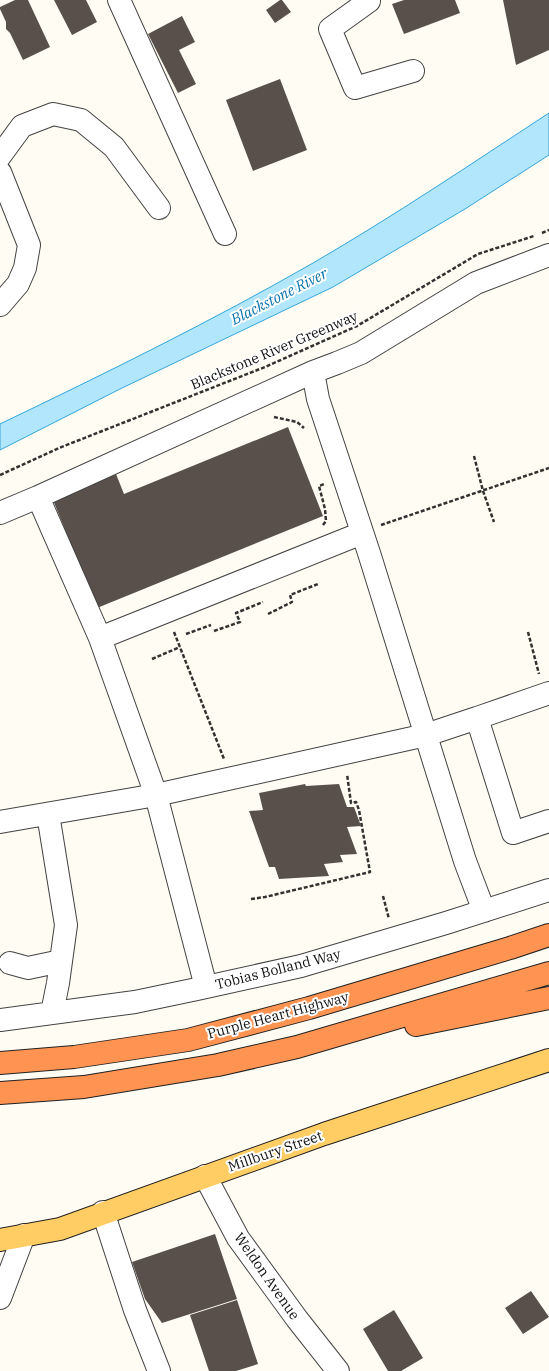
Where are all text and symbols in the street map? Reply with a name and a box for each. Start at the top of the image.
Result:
water label: Blackstone River [226,263,331,329]
street label: Blackstone River Greenway [188,306,361,393]
street label: Tobias Bolland Way [213,945,343,993]
street label: Purple Heart Highway [205,987,351,1043]
street label: Millbury Street [225,1126,325,1176]
street label: Weldon Avenue [230,1229,304,1323]

